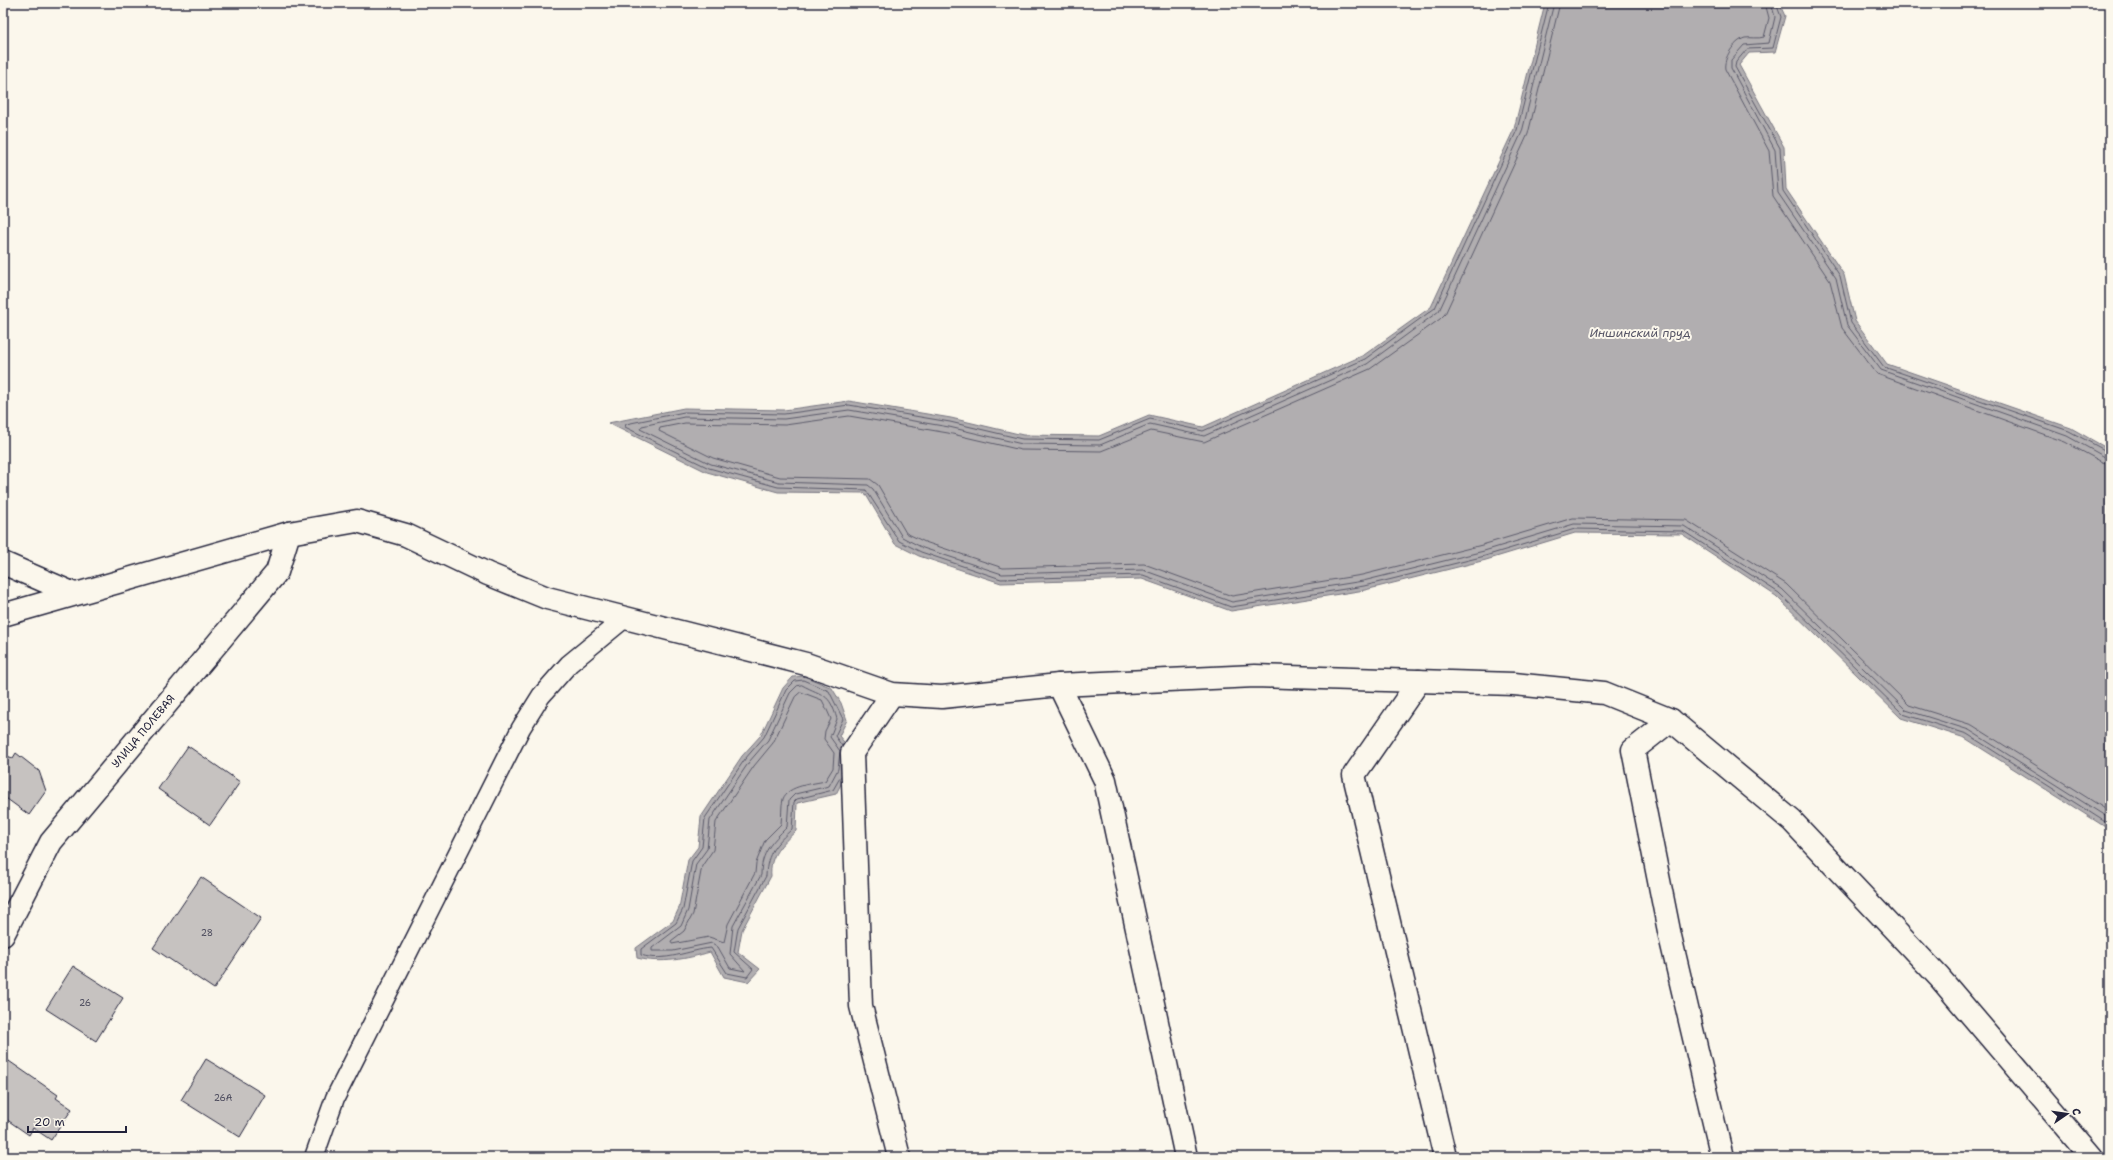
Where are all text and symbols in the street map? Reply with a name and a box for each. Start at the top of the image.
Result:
water label: Иншинский пруд [1589,325,1691,341]
street label: УЛИЦА ПОЛЕВАЯ [108,691,179,771]
house number: 28 [201,927,213,939]
house number: 26 [79,997,91,1009]
house number: 26А [214,1092,233,1104]
north arrow [2047,1094,2087,1134]
text: С [2068,1107,2084,1117]
scale bar [28,1108,126,1134]
text: 20 m [34,1114,65,1130]

